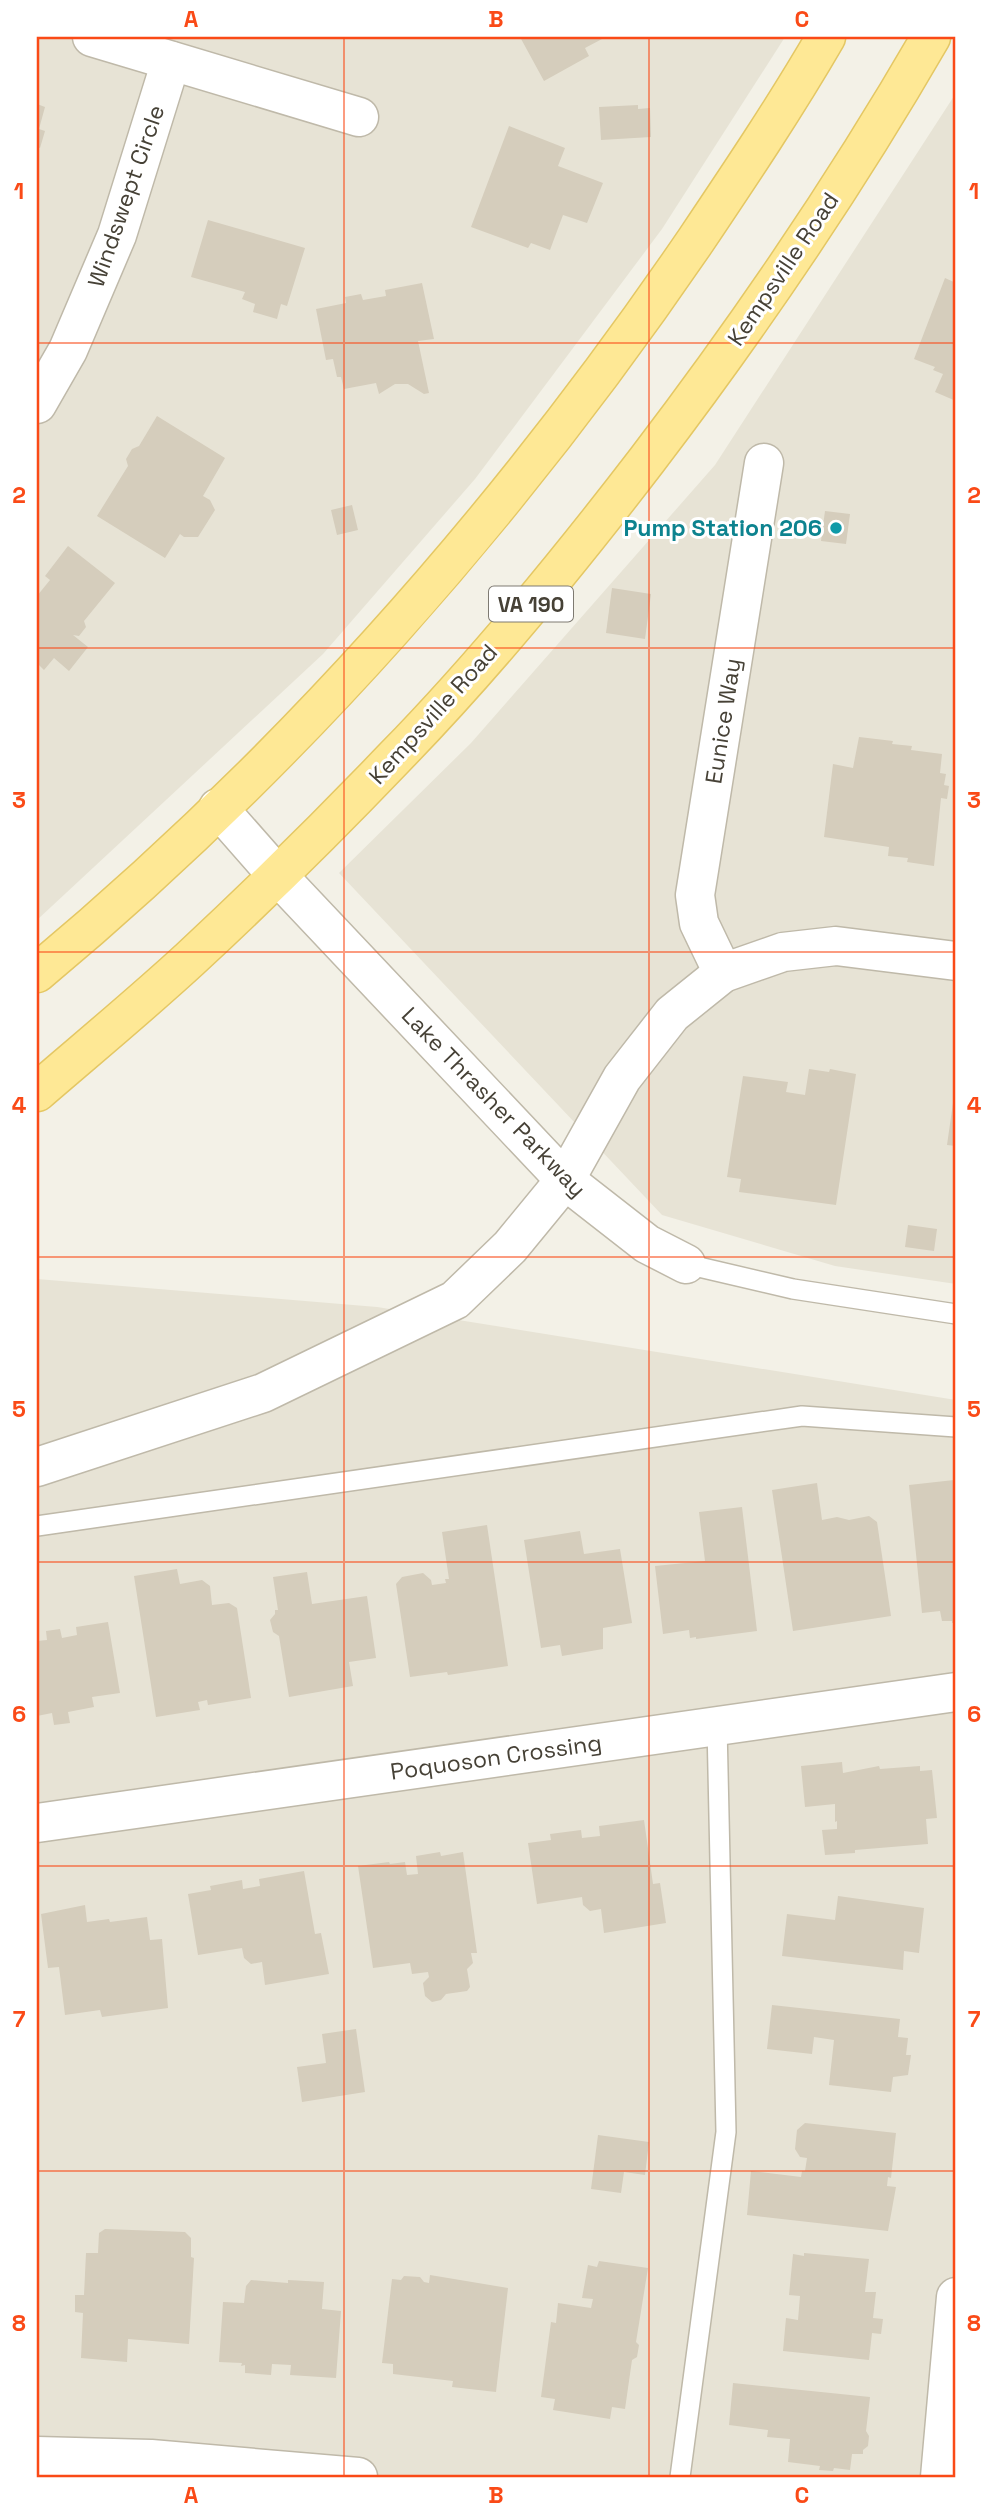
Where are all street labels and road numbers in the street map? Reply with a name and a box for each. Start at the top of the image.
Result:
street label: Windswept Circle [81,101,171,291]
street label: Kempsville Road [721,187,845,351]
road number: VA 190 [489,586,573,622]
street label: Kempsville Road [362,638,504,790]
street label: Eunice Way [698,656,748,786]
street label: Lake Thrasher Parkway [395,1001,593,1203]
street label: Poquoson Crossing [388,1727,604,1787]

